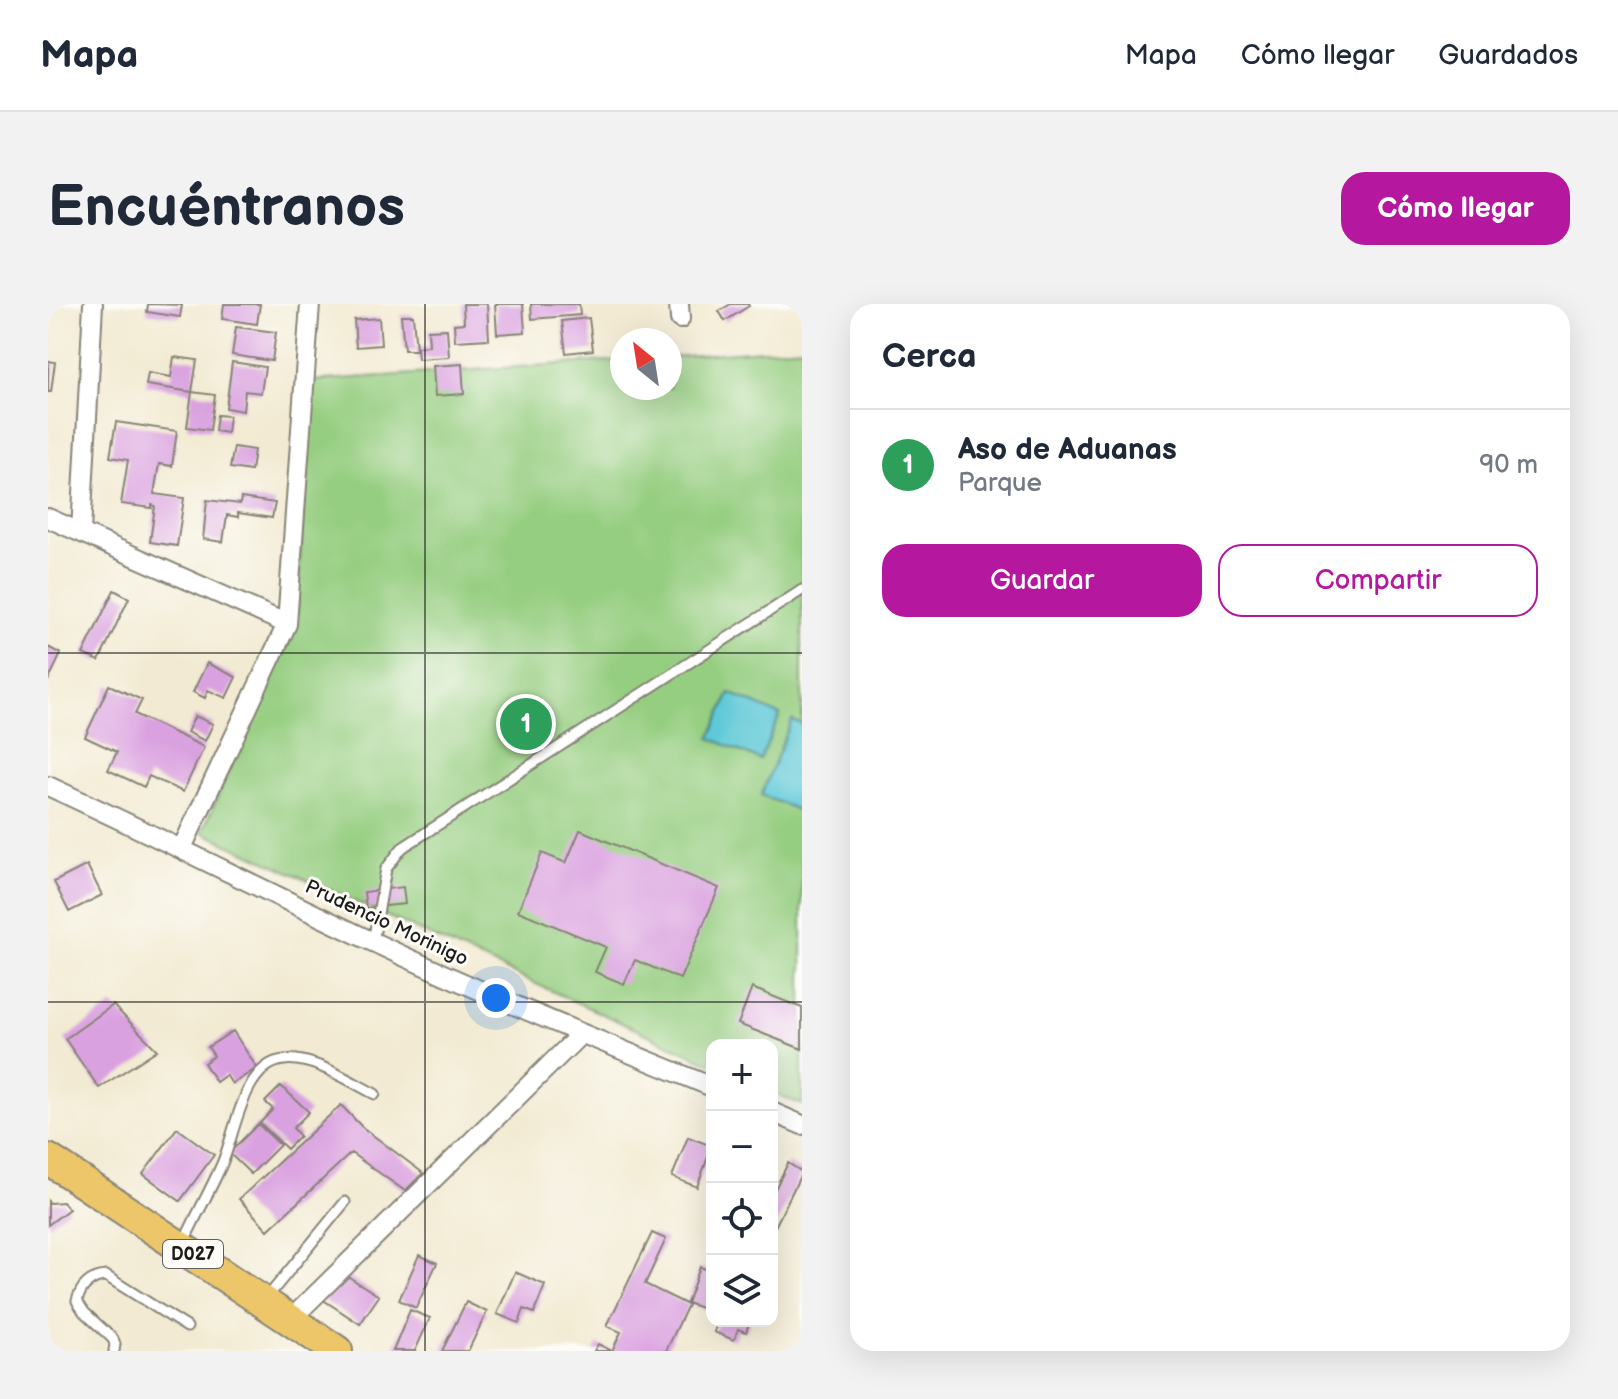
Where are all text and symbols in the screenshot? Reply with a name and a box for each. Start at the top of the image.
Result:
text: Mapa [40,33,138,78]
text: Mapa [1125,39,1197,72]
text: Cómo llegar [1241,39,1394,72]
text: Guardados [1438,39,1578,72]
button: Cómo llegar [1341,172,1570,245]
text: Encuéntranos [48,175,405,242]
north arrow [610,328,682,400]
text: Cerca [882,336,977,377]
text: Aso de Aduanas [958,432,1177,468]
text: 1 [903,450,913,481]
text: 90 m [1479,450,1538,481]
text: Parque [958,468,1042,499]
button: Guardar [882,544,1202,617]
button: Compartir [1218,544,1538,617]
pin: 1 [500,694,552,754]
street label: Prudencio Morinigo [301,875,472,971]
your location [476,978,516,1018]
map controls [706,1039,778,1327]
button: + [706,1039,778,1111]
button: − [706,1111,778,1183]
button: locate [706,1183,778,1255]
road number: D027 [163,1240,223,1268]
button: layers [706,1255,778,1327]

